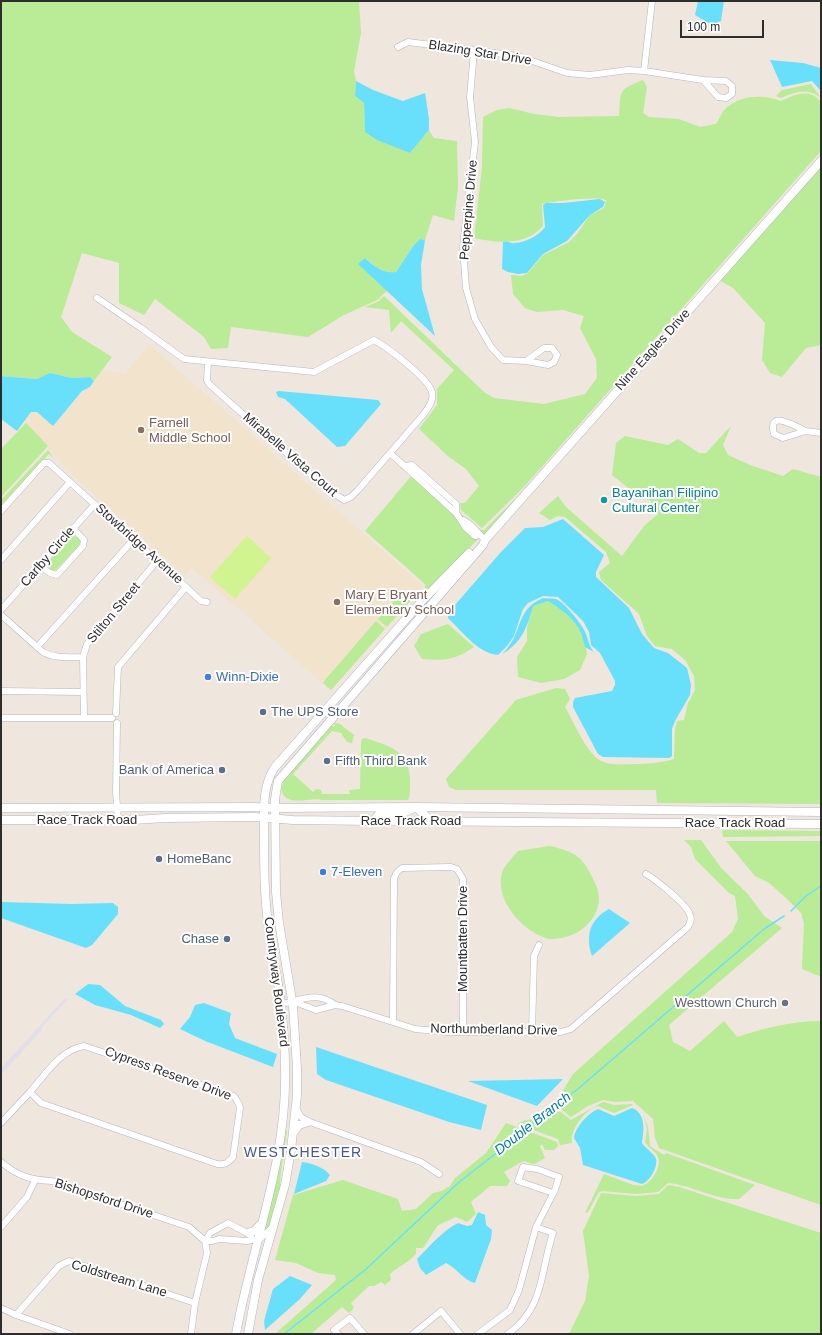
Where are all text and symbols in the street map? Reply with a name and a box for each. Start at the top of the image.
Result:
scale bar [682,12,766,38]
text: 100 m [687,20,720,34]
street label: Blazing Star Drive [427,37,533,69]
street label: Pepperpine Drive [457,159,481,261]
street label: Nine Eagles Drive [612,306,694,394]
street label: Mirabelle Vista Court [239,410,341,500]
place label: Farnell Middle School [149,415,231,446]
marker: Farnell Middle School [136,425,146,435]
place label: Bayanihan Filipino Cultural Center [612,485,718,516]
marker: Bayanihan Filipino Cultural Center [599,495,609,505]
street label: Stowbridge Avenue [92,501,186,587]
street label: Carlby Circle [18,524,78,590]
street label: Stilton Street [84,579,144,647]
place label: Mary E Bryant Elementary School [345,587,454,618]
marker: Mary E Bryant Elementary School [332,597,342,607]
place label: Winn-Dixie [216,669,279,685]
marker: Winn-Dixie [203,672,213,682]
place label: The UPS Store [271,704,358,720]
marker: The UPS Store [258,707,268,717]
place label: Fifth Third Bank [335,753,427,769]
marker: Fifth Third Bank [322,756,332,766]
place label: Bank of America [119,762,214,778]
marker: Bank of America [217,765,227,775]
street label: Race Track Road [37,812,137,828]
street label: Race Track Road [361,813,461,829]
street label: Race Track Road [685,815,785,831]
place label: HomeBanc [167,851,231,867]
marker: HomeBanc [154,854,164,864]
place label: 7-Eleven [331,864,382,880]
marker: 7-Eleven [318,867,328,877]
street label: Mountbatten Drive [455,886,471,992]
street label: Countryway Boulevard [260,916,292,1048]
place label: Chase [181,931,219,947]
marker: Chase [222,934,232,944]
place label: Westtown Church [675,995,777,1011]
marker: Westtown Church [780,998,790,1008]
street label: Northumberland Drive [430,1021,558,1039]
street label: Cypress Reserve Drive [103,1044,233,1104]
water label: Double Branch [491,1089,575,1159]
district label: WESTCHESTER [244,1145,362,1161]
street label: Bishopsford Drive [53,1176,155,1222]
street label: Coldstream Lane [69,1257,169,1301]

